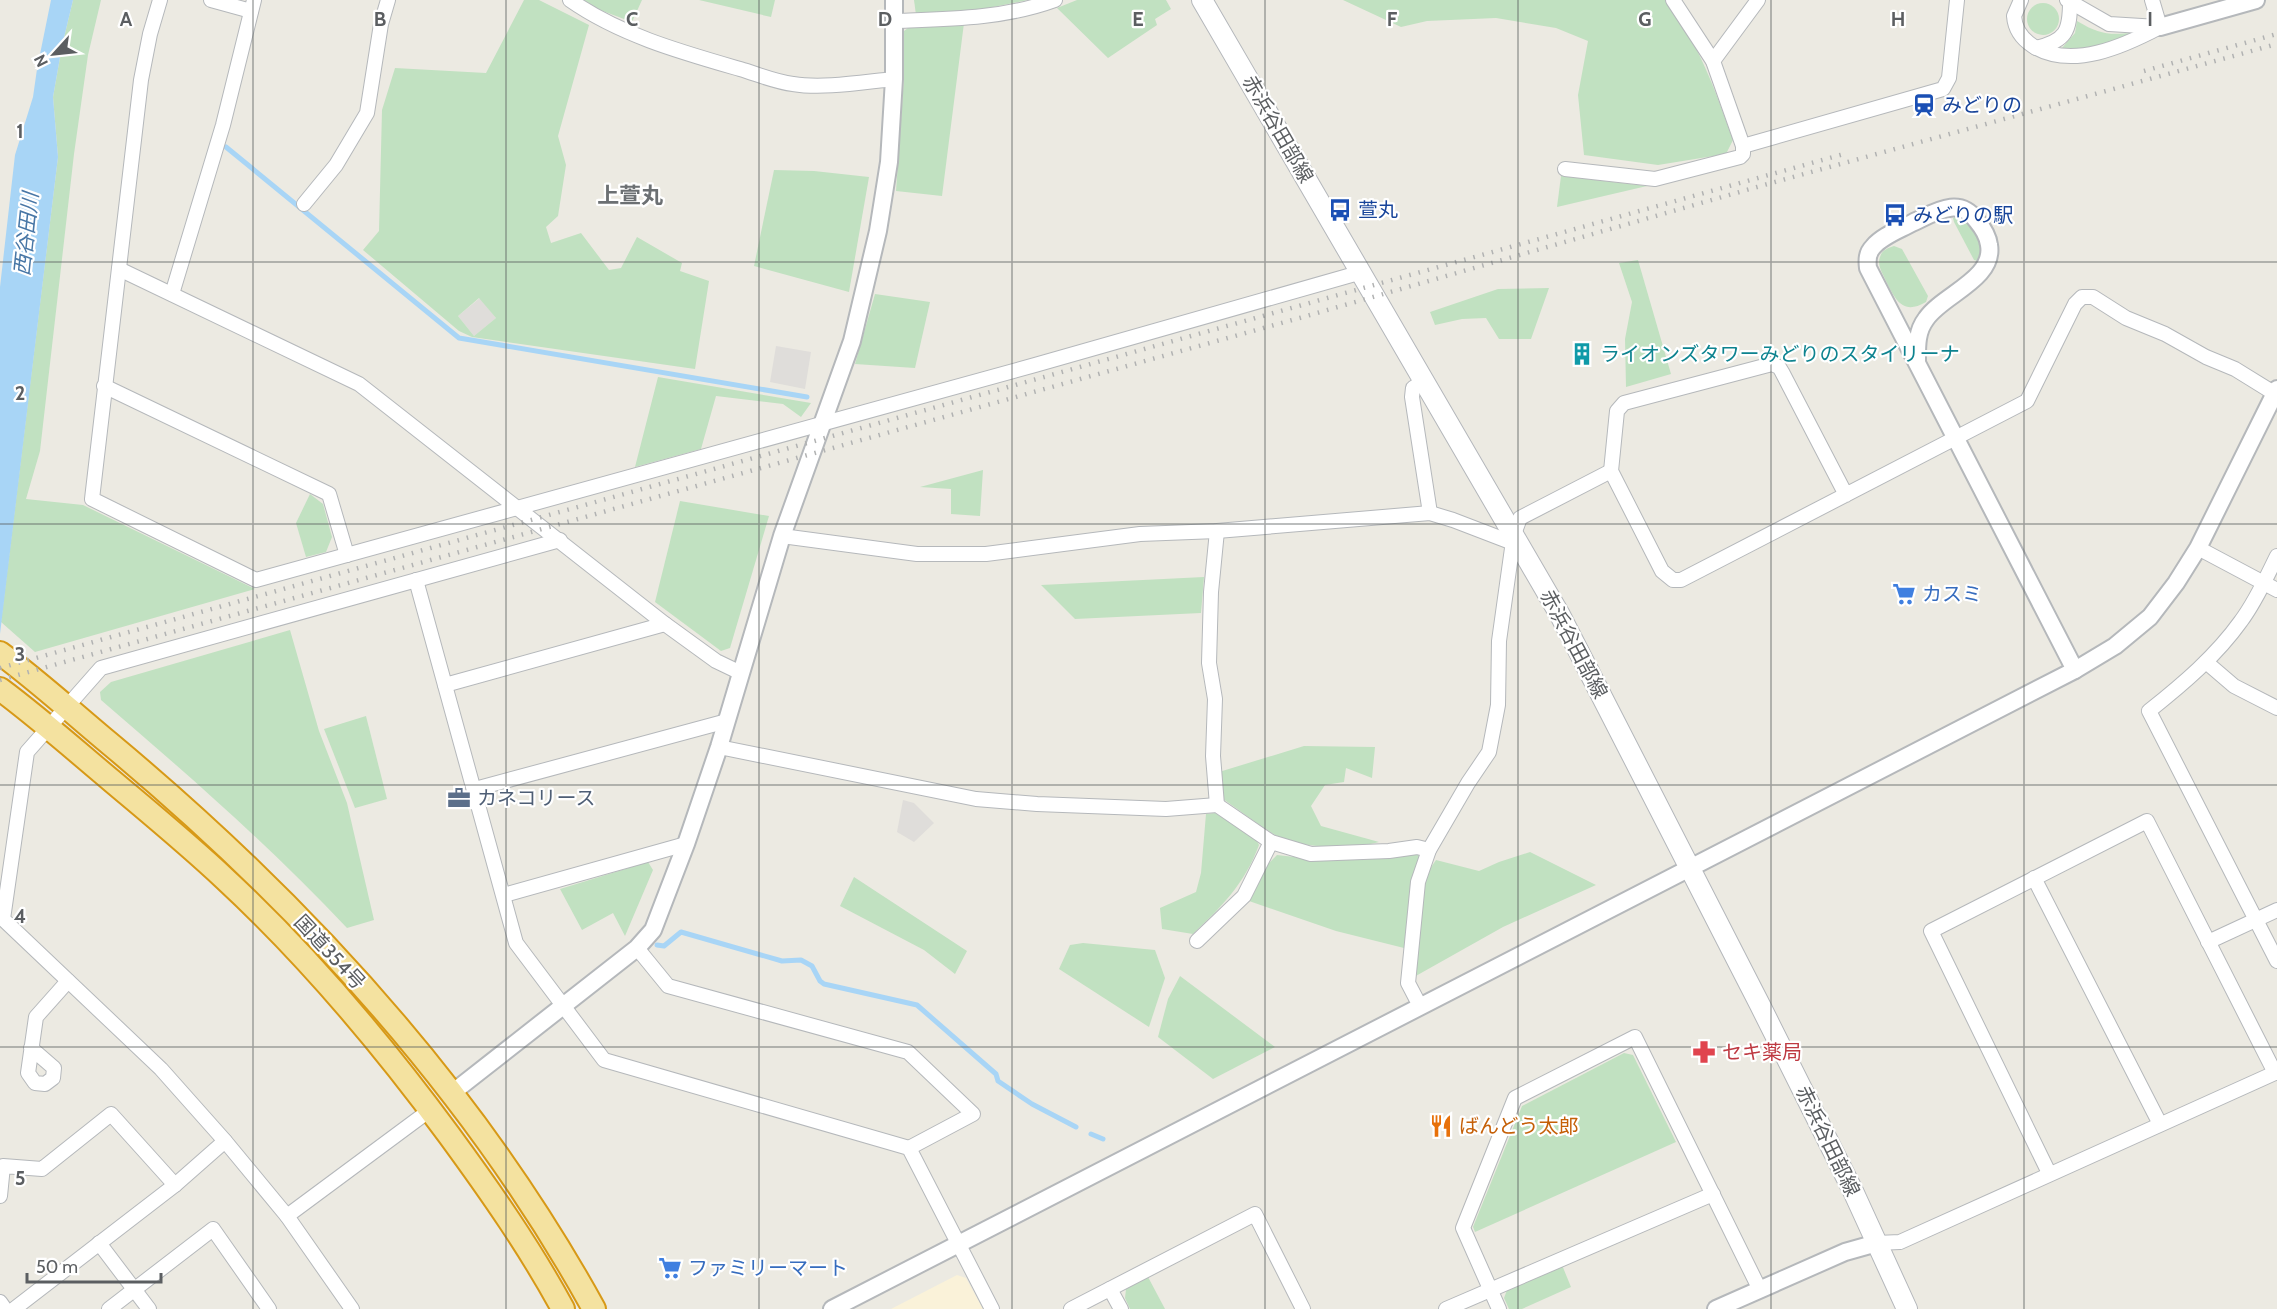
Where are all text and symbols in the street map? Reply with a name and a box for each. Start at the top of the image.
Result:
text: A [120,7,133,31]
text: B [374,7,386,31]
text: C [626,7,638,31]
text: D [878,7,892,31]
text: E [1132,7,1144,31]
text: F [1387,7,1398,31]
text: G [1638,7,1652,31]
text: H [1891,7,1905,31]
text: I [2147,7,2153,31]
north arrow [24,24,84,84]
text: N [30,51,52,70]
street label: 赤浜谷田部線 [1238,71,1318,187]
station icon: みどりの [1911,92,1937,118]
place label: みどりの [1942,93,2022,117]
text: 1 [16,119,24,143]
district label: 上萱丸 [597,182,663,209]
water label: 西谷田川 [9,189,43,277]
bus stop icon: 萱丸 [1327,197,1353,223]
place label: 萱丸 [1358,198,1398,222]
bus stop icon: みどりの駅 [1882,202,1908,228]
place label: みどりの駅 [1913,203,2013,227]
building icon: ライオンズタワーみどりのスタイリーナ [1569,341,1595,367]
place label: ライオンズタワーみどりのスタイリーナ [1600,342,1960,366]
text: 2 [15,381,25,405]
supermarket icon: カスミ [1891,581,1917,607]
place label: カスミ [1922,582,1982,606]
street label: 赤浜谷田部線 [1535,585,1613,703]
text: 3 [15,642,25,666]
office icon: カネコリース [446,785,472,811]
place label: カネコリース [477,786,596,810]
text: 4 [14,904,26,928]
street label: 国道354号 [289,910,371,994]
pharmacy icon: セキ薬局 [1691,1039,1717,1065]
place label: セキ薬局 [1722,1040,1802,1064]
street label: 赤浜谷田部線 [1791,1082,1865,1200]
restaurant icon: ばんどう太郎 [1428,1113,1454,1139]
place label: ばんどう太郎 [1459,1114,1578,1138]
text: 5 [15,1166,25,1190]
scale bar [27,1246,160,1284]
supermarket icon: ファミリーマート [657,1255,683,1281]
text: 50 m [36,1256,78,1278]
place label: ファミリーマート [688,1256,848,1280]

